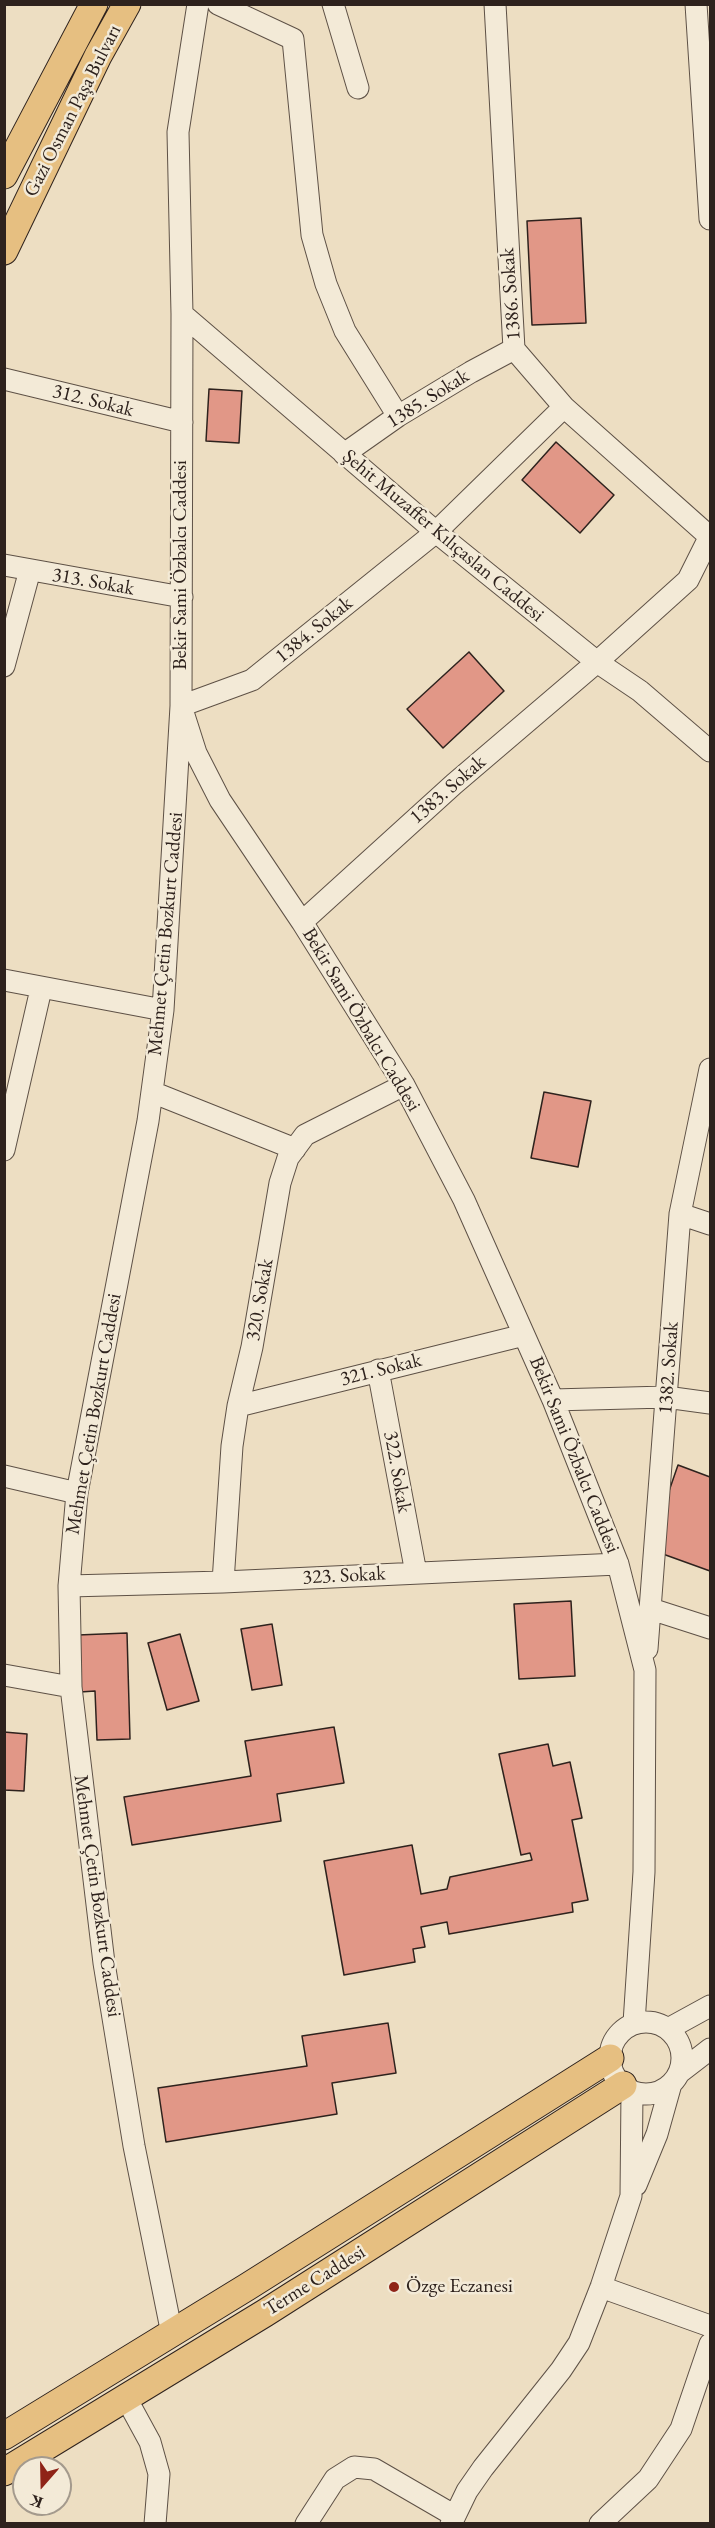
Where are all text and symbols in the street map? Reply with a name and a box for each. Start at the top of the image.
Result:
street label: Gazi Osman Paşa Bulvarı [19,21,127,201]
street label: 1386. Sokak [496,247,526,341]
street label: 1385. Sokak [382,364,474,434]
street label: 312. Sokak [50,379,136,423]
street label: Şehit Muzaffer Kılıçaslan Caddesi [337,445,549,627]
street label: Bekir Sami Özbalcı Caddesi [169,460,193,670]
street label: 313. Sokak [50,563,136,601]
street label: 1384. Sokak [270,592,358,668]
street label: 1383. Sokak [405,751,491,829]
street label: Mehmet Çetin Bozkurt Caddesi [143,811,189,1057]
street label: Bekir Sami Özbalcı Caddesi [297,924,425,1116]
street label: 320. Sokak [241,1257,279,1343]
street label: Mehmet Çetin Bozkurt Caddesi [61,1292,127,1536]
street label: 1382. Sokak [654,1321,684,1415]
street label: 321. Sokak [338,1348,424,1392]
street label: Bekir Sami Özbalcı Caddesi [524,1353,624,1557]
street label: 322. Sokak [378,1429,416,1515]
street label: 323. Sokak [302,1562,386,1590]
street label: Mehmet Çetin Bozkurt Caddesi [68,1773,126,2019]
street label: Terme Caddesi [260,2240,370,2322]
place label: Özge Eczanesi [406,2275,513,2299]
marker: Özge Eczanesi [387,2280,401,2294]
north arrow [12,2456,72,2516]
text: K [27,2490,46,2513]

